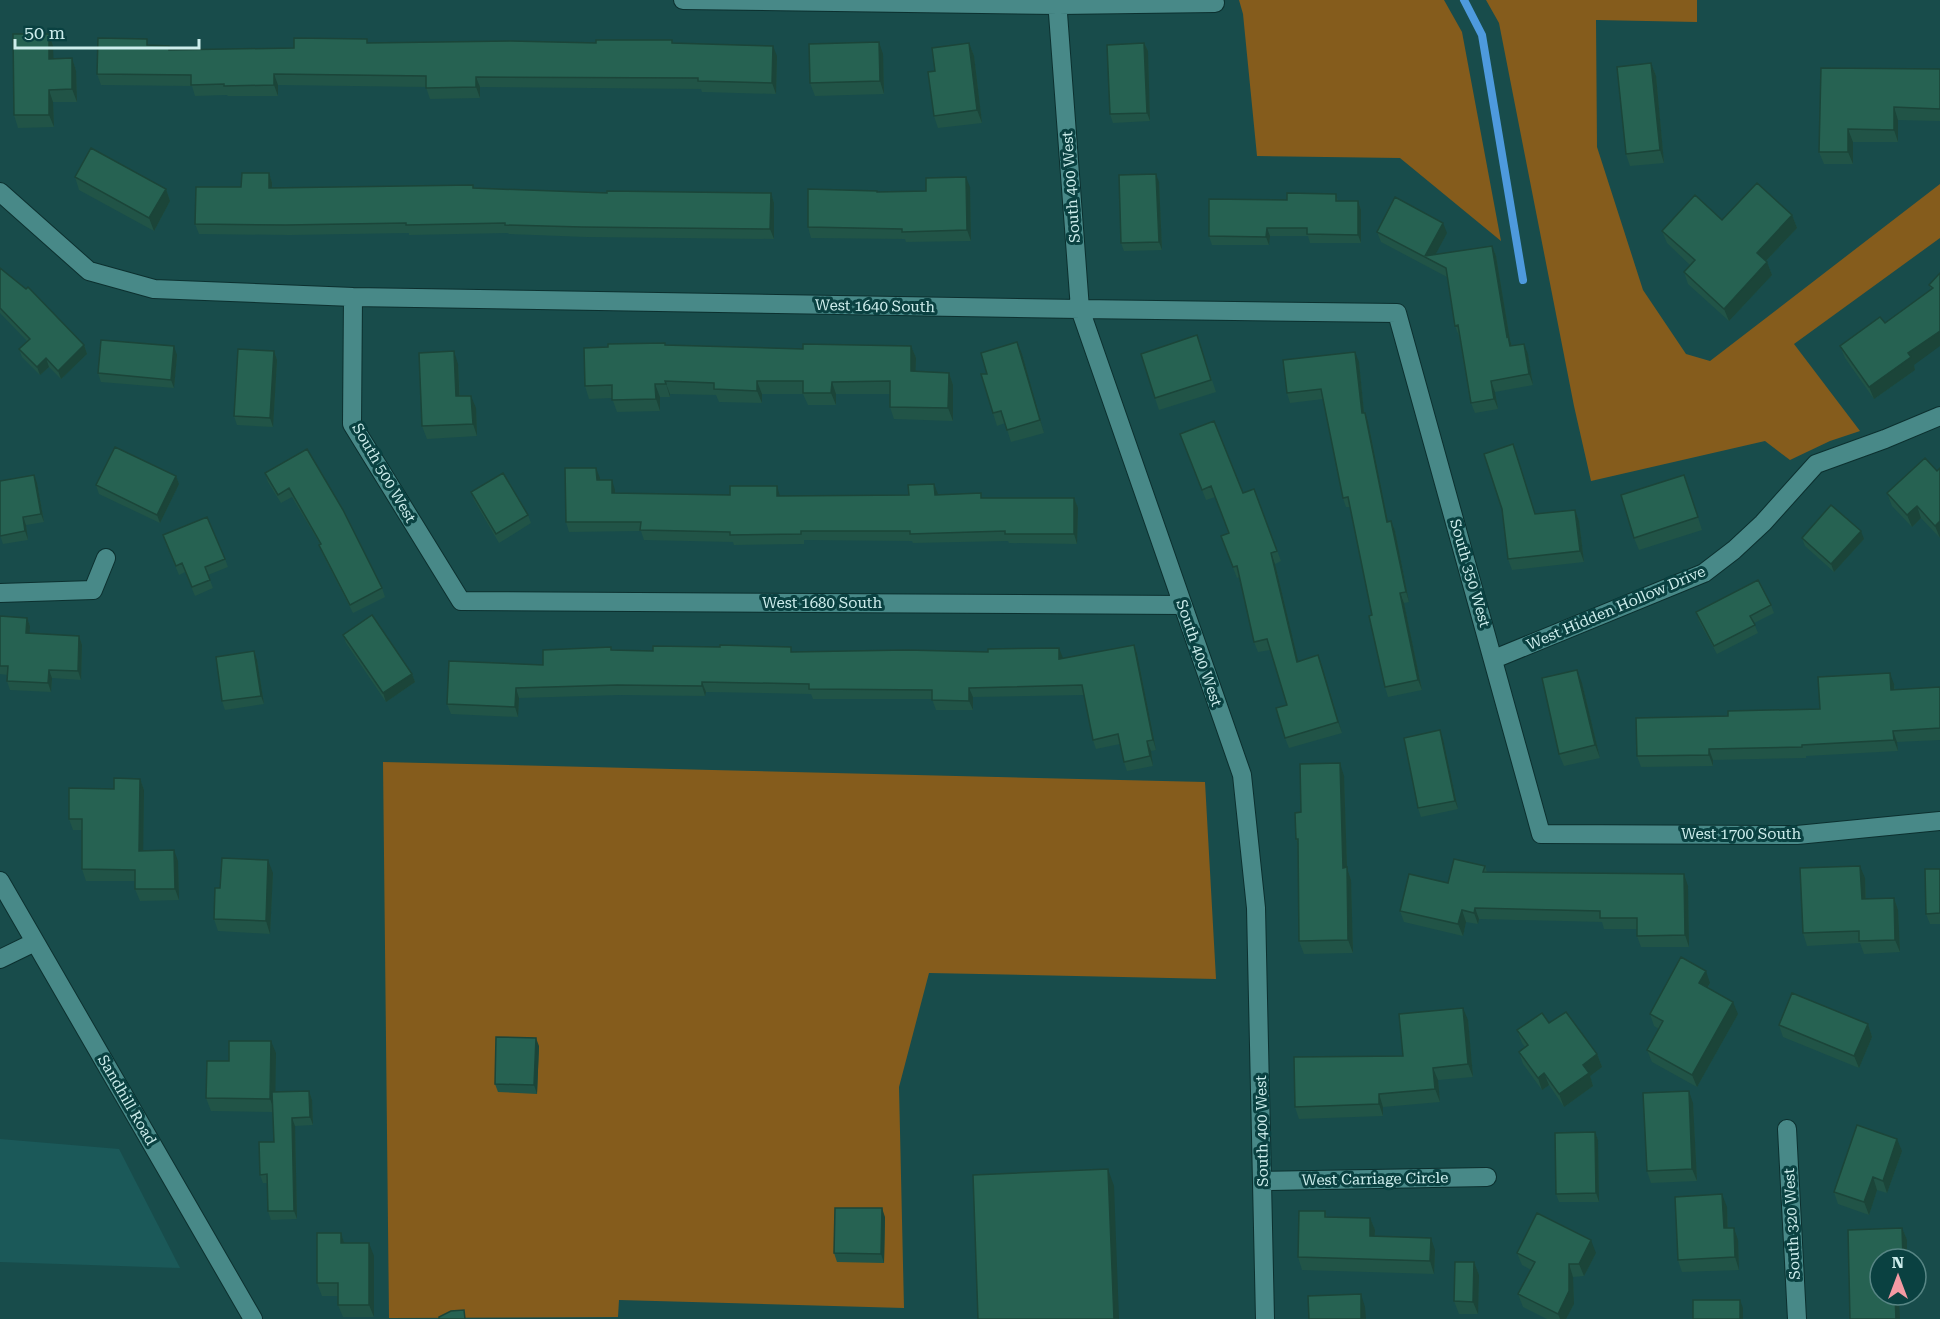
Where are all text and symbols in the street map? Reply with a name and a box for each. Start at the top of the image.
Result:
scale bar [15,12,200,50]
text: 50 m [24,22,65,43]
street label: South 400 West [1058,130,1084,243]
street label: West 1640 South [815,296,936,316]
street label: South 500 West [348,420,420,526]
street label: South 350 West [1446,517,1494,630]
street label: West Hidden Hollow Drive [1524,562,1708,654]
street label: West 1680 South [762,594,882,612]
street label: South 400 West [1172,597,1226,709]
street label: West 1700 South [1681,825,1801,843]
street label: Sandhill Road [94,1052,160,1149]
street label: South 400 West [1252,1075,1272,1187]
street label: South 320 West [1780,1167,1804,1280]
street label: West Carriage Circle [1302,1169,1448,1189]
north arrow [1868,1247,1928,1307]
text: N [1892,1253,1904,1272]

